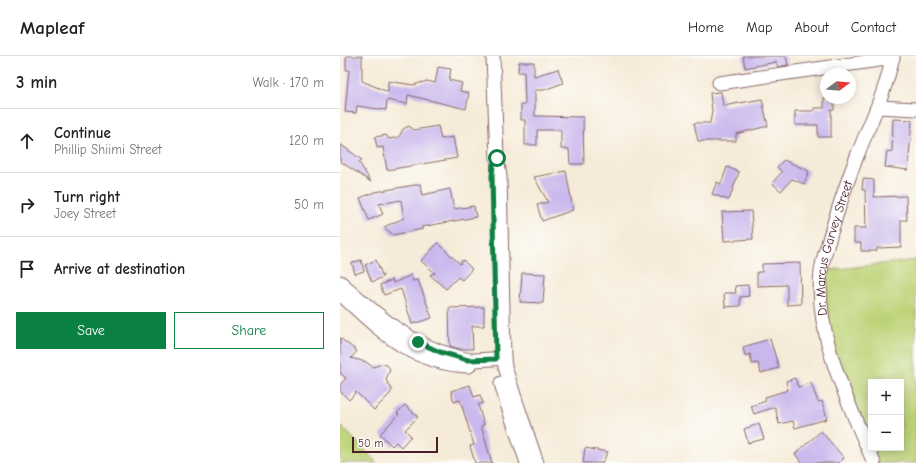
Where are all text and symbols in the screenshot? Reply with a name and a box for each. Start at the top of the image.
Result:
text: Mapleaf [20,17,84,39]
text: Home [688,19,724,36]
text: Map [746,19,772,36]
text: About [794,19,829,36]
text: Contact [851,19,896,36]
north arrow [820,68,856,104]
text: 3 min [16,73,57,92]
text: Walk · 170 m [252,75,324,90]
text: Continue [54,124,111,142]
icon: ahead [16,130,38,152]
text: 120 m [289,133,324,148]
text: Phillip Shiimi Street [54,142,162,157]
route start [488,149,506,167]
street label: Dr. Marcus Garvey Street [813,177,856,317]
text: Turn right [54,188,120,206]
icon: right [16,194,38,216]
text: 50 m [294,197,324,212]
text: Joey Street [54,206,116,221]
icon: arrive [16,258,38,280]
text: Arrive at destination [54,260,185,278]
button: Save [16,312,166,349]
button: Share [174,312,324,349]
route end [409,333,427,351]
map controls [868,379,904,451]
button: + [868,379,904,415]
button: − [868,415,904,451]
scale bar [352,435,438,454]
text: 50 m [358,437,383,450]

